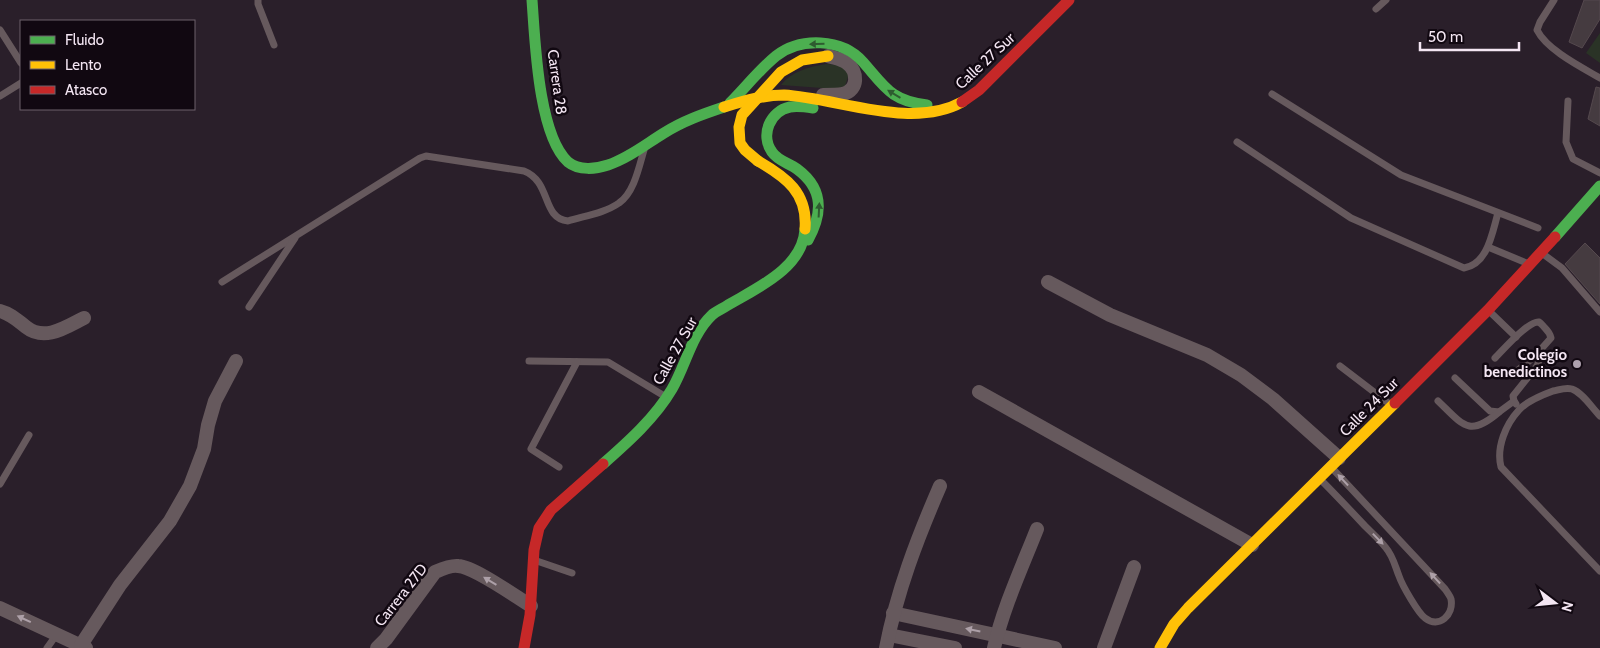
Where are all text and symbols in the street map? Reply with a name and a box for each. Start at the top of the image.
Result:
legend [20,20,195,110]
scale bar [1420,20,1519,52]
text: 50 m [1428,28,1463,46]
street label: Calle 27 Sur [952,29,1019,93]
text: Fluido [65,31,104,49]
one-way arrow [809,40,825,48]
street label: Carrera 28 [544,48,570,116]
text: Lento [65,56,102,74]
text: Atasco [65,81,107,99]
one-way arrow [888,90,901,99]
one-way arrow [815,201,823,217]
street label: Calle 27 Sur [649,314,701,388]
place label: Colegio benedictinos [1484,346,1567,381]
marker: Colegio benedictinos [1571,358,1583,370]
street label: Calle 24 Sur [1336,374,1402,440]
one-way arrow [1337,474,1349,486]
one-way arrow [1372,533,1384,545]
street label: Carrera 27D [371,560,431,630]
one-way arrow [1429,573,1441,585]
one-way arrow [483,576,496,585]
north arrow [1530,578,1580,628]
text: N [1557,599,1578,614]
one-way arrow [17,615,32,624]
one-way arrow [965,626,980,634]

